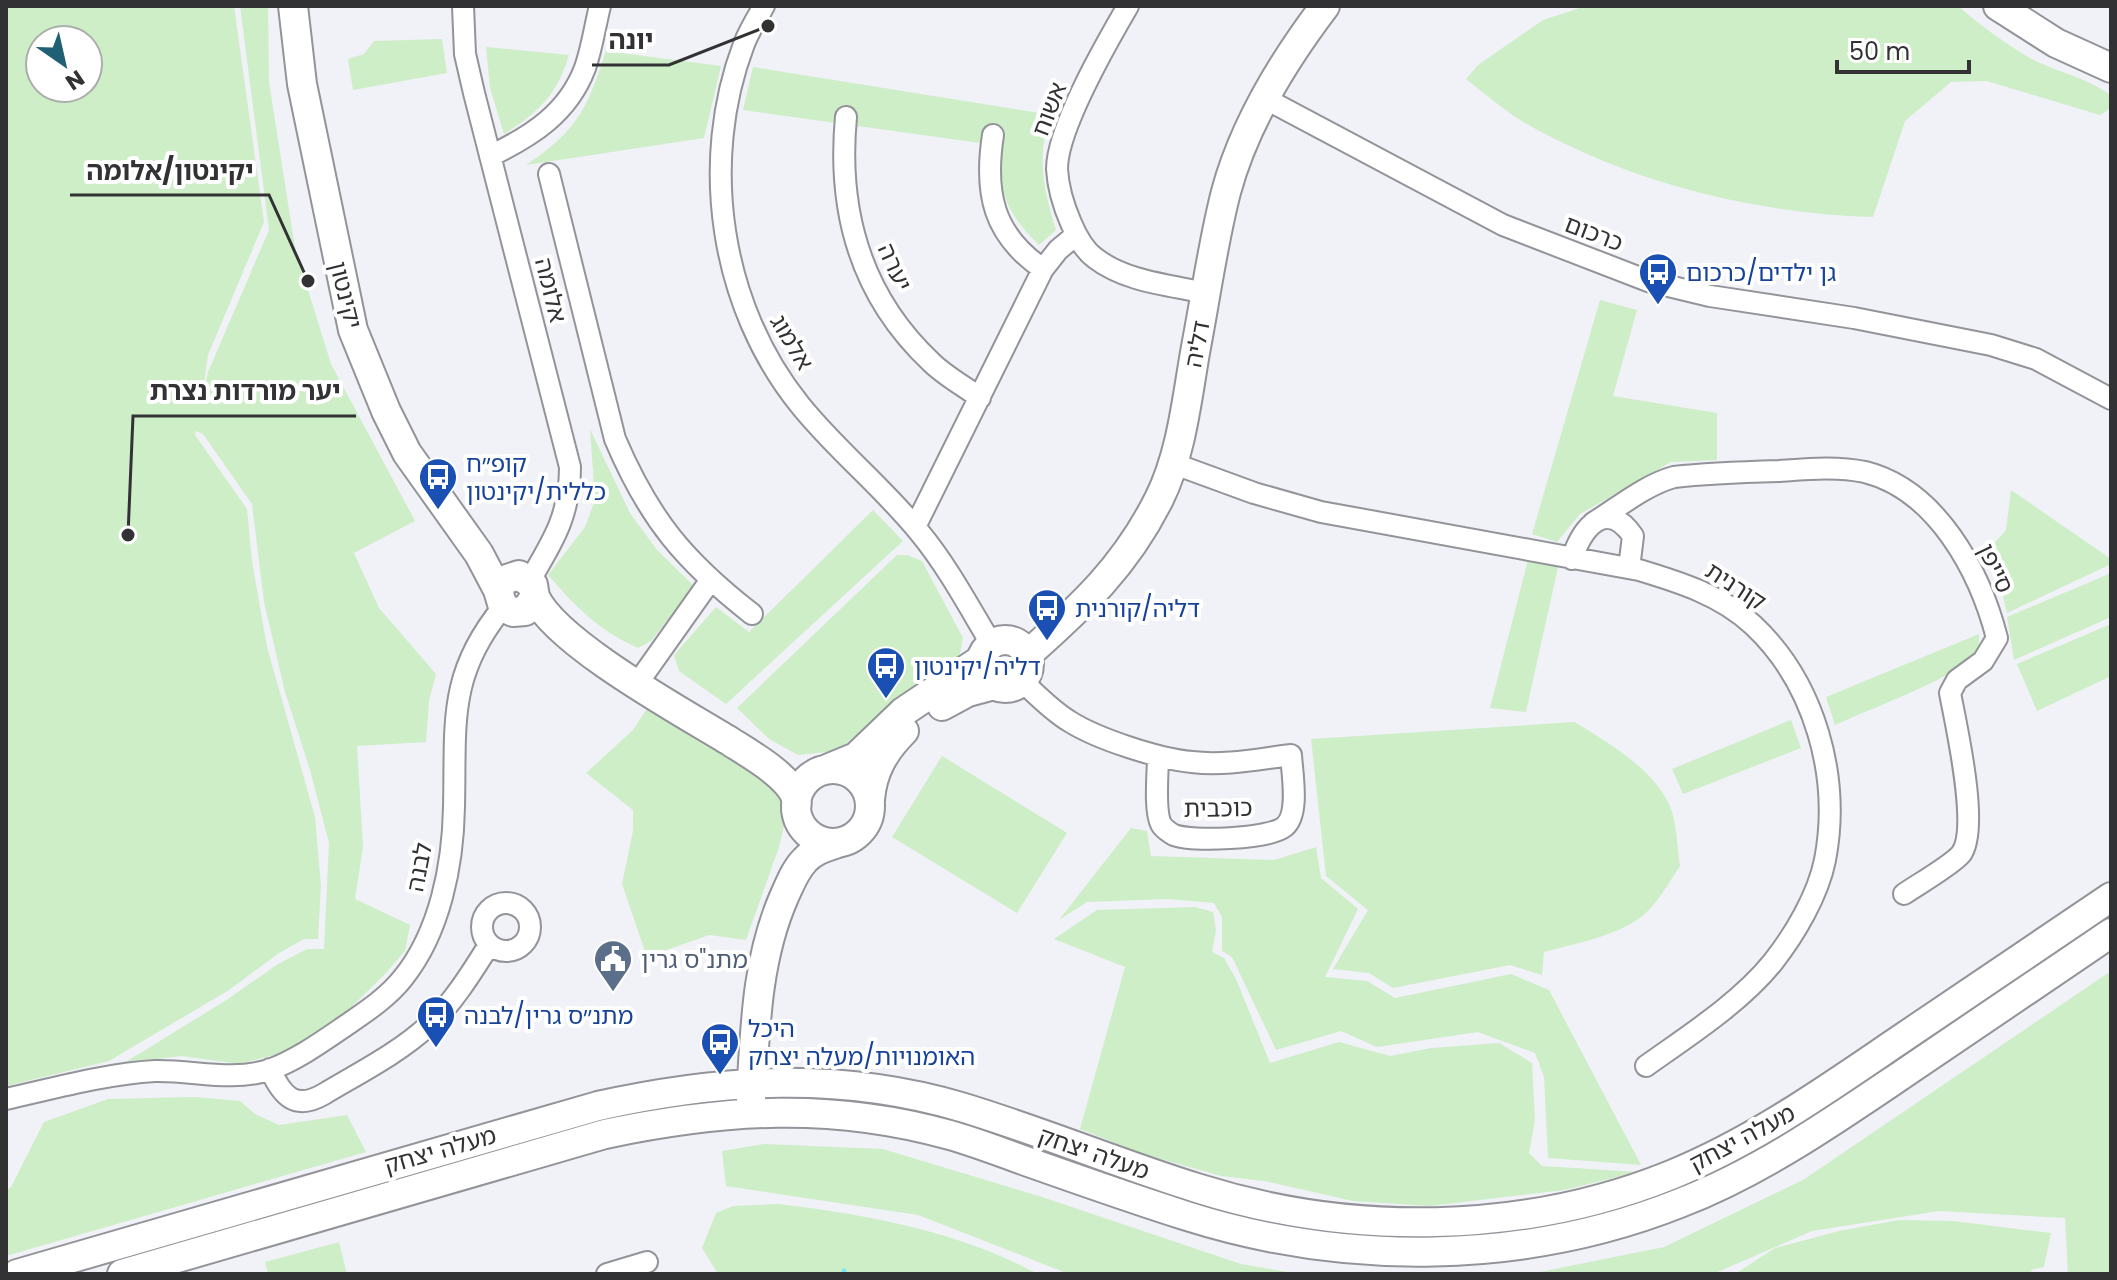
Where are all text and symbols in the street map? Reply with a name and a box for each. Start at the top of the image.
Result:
callout: יונה [592,15,669,65]
text: יונה [608,22,654,58]
north arrow [24,24,104,104]
scale bar [1837,24,1969,74]
text: 50 m [1849,35,1910,68]
text: N [59,63,90,98]
street label: אשוח [1024,77,1074,141]
callout: יקינטון/אלומה [70,145,269,195]
text: יקינטון/אלומה [86,153,254,189]
street label: כרכום [1560,207,1628,259]
street label: יערה [870,238,920,296]
bus stop icon: גן ילדים/כרכום [1637,251,1679,306]
street label: אלומה [527,254,575,326]
place label: גן ילדים/כרכום [1686,256,1836,289]
street label: יקינטון [322,258,370,332]
street label: אלמוג [763,308,821,376]
street label: דליה [1176,318,1218,370]
callout: יער מורדות נצרת [133,366,356,416]
text: יער מורדות נצרת [149,373,341,409]
place label: קופ״ח כללית/יקינטון [466,447,606,508]
bus stop icon: קופ״ח כללית/יקינטון [417,456,459,511]
street label: סייפן [1970,538,2022,598]
street label: קורנית [1699,554,1773,618]
bus stop icon: דליה/קורנית [1026,587,1068,642]
place label: דליה/קורנית [1075,592,1200,625]
bus stop icon: דליה/יקינטון [865,645,907,700]
place label: דליה/יקינטון [914,650,1041,683]
street label: כוכבית [1183,791,1253,825]
street label: לבנה [398,840,440,894]
public building icon: מתנ"ס גרין [592,938,634,993]
place label: מתנ"ס גרין [641,943,748,976]
bus stop icon: מתנ״ס גרין/לבנה [415,994,457,1049]
place label: מתנ״ס גרין/לבנה [464,999,633,1032]
place label: היכל האומנויות/מעלה יצחק [748,1012,975,1073]
bus stop icon: היכל האומנויות/מעלה יצחק [699,1021,741,1076]
street label: מעלה יצחק [1683,1096,1801,1180]
street label: מעלה יצחק [380,1118,500,1182]
street label: מעלה יצחק [1034,1119,1154,1187]

